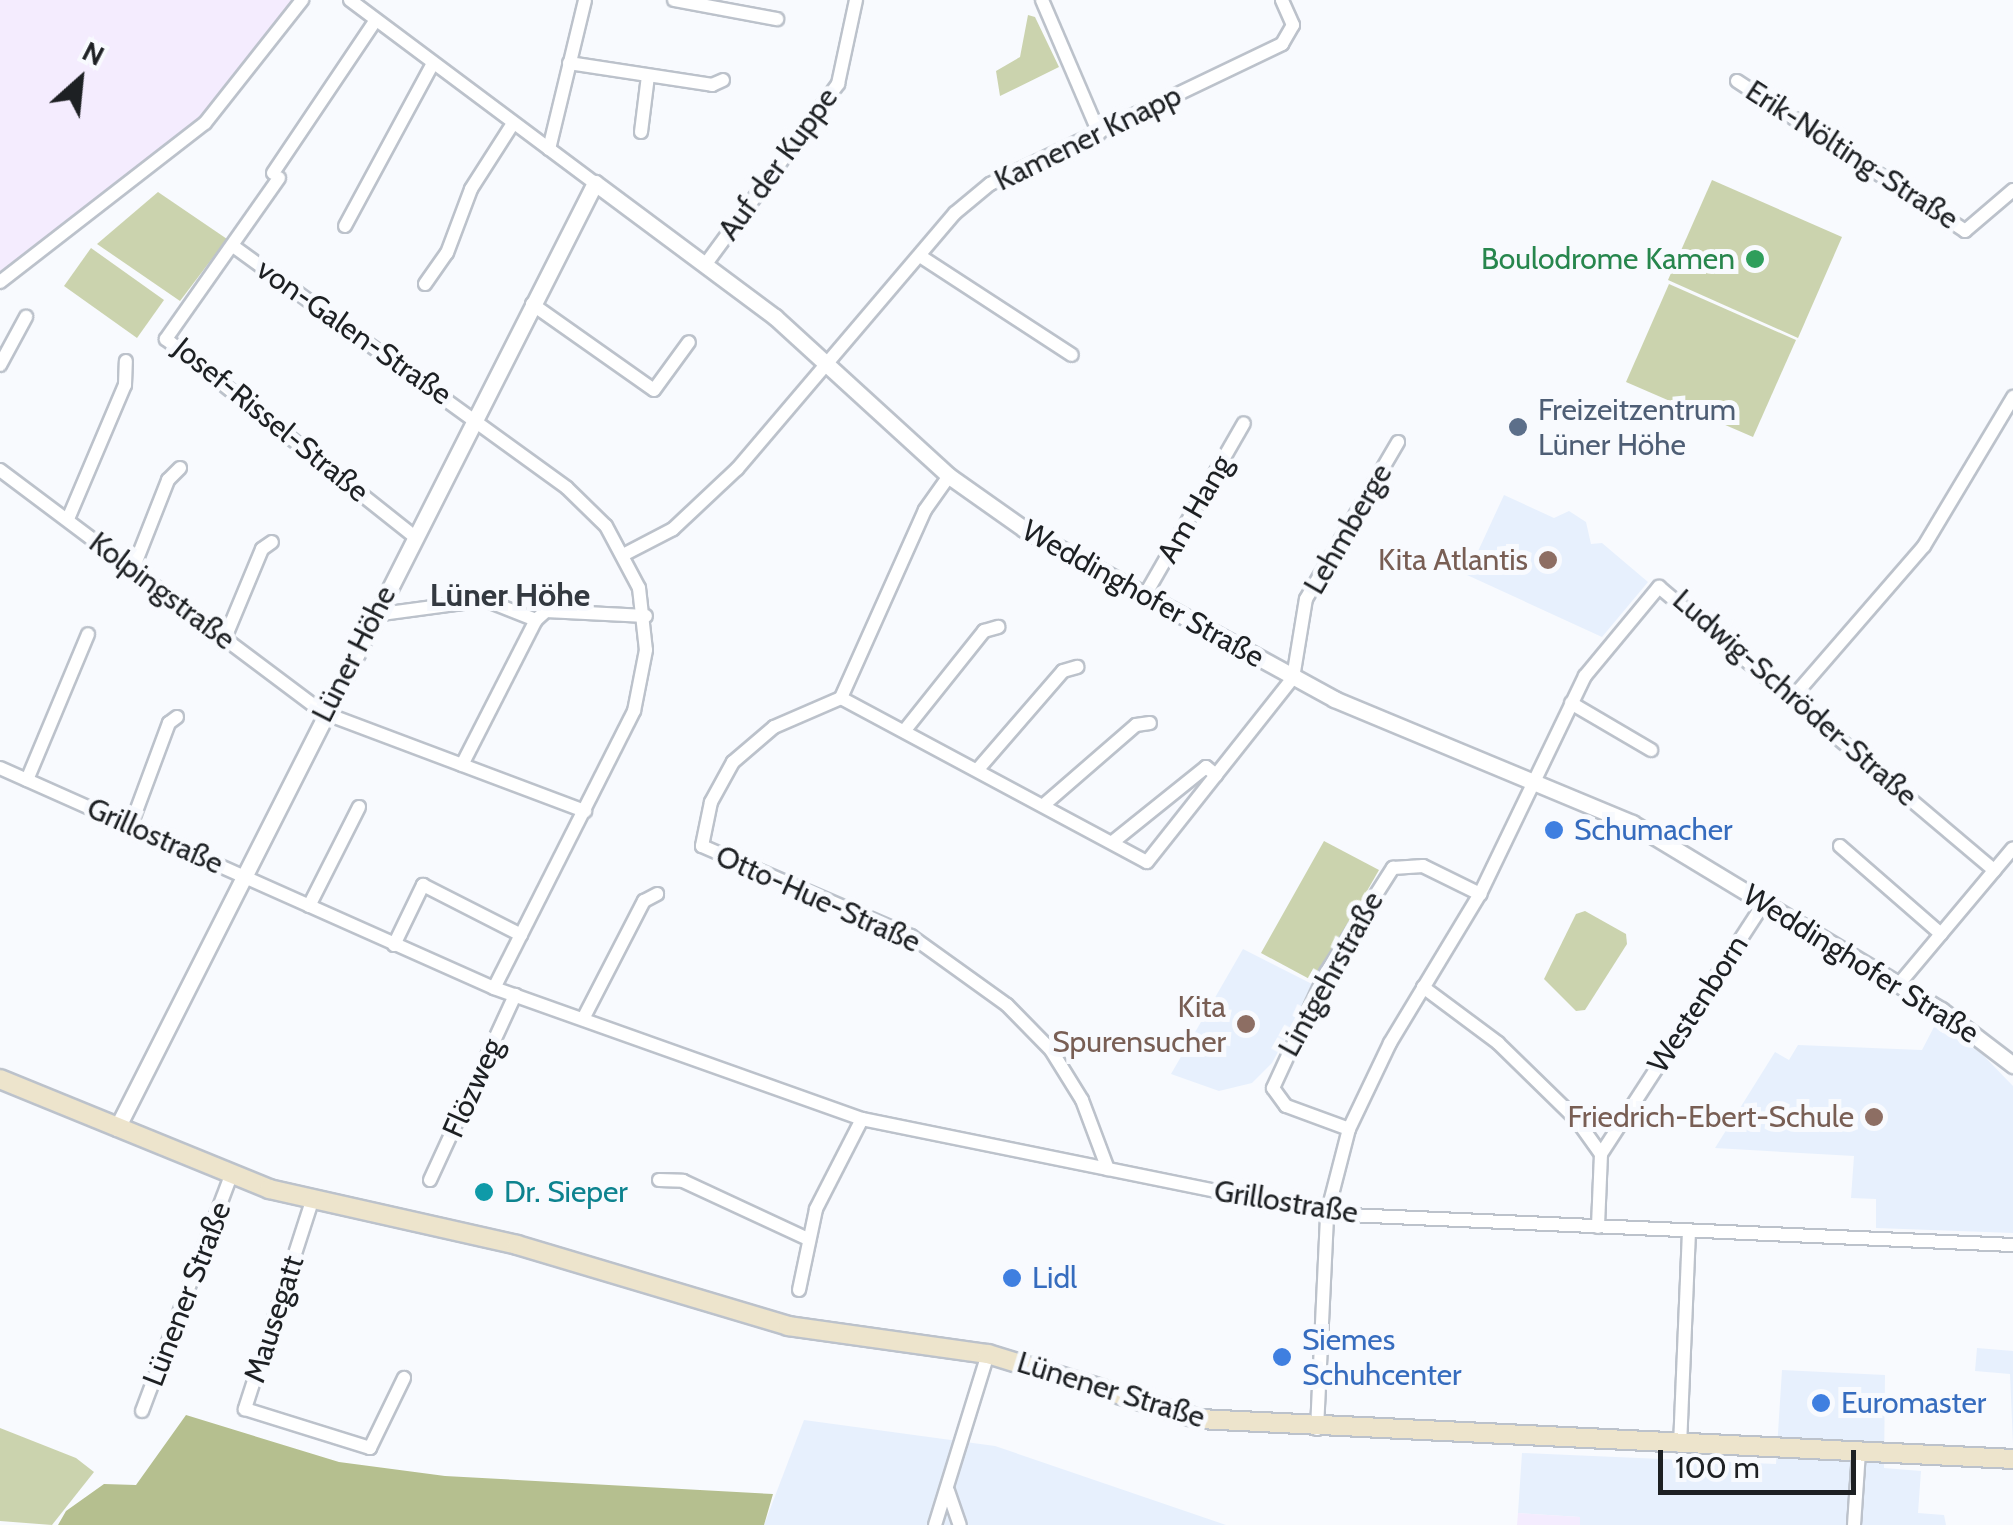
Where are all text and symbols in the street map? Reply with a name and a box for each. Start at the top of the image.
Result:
north arrow [30,30,130,130]
text: N [77,34,110,73]
street label: Erik-Nölting-Straße [1739,73,1965,237]
street label: Kamener Knapp [989,77,1187,199]
street label: Auf der Kuppe [711,81,845,247]
place label: Boulodrome Kamen [1481,241,1735,277]
marker: Boulodrome Kamen [1744,248,1766,270]
street label: von-Galen-Straße [250,251,458,413]
street label: Josef-Rissel-Straße [166,330,376,510]
place label: Freizeitzentrum Lüner Höhe [1538,392,1736,462]
marker: Freizeitzentrum Lüner Höhe [1507,416,1529,438]
street label: Am Hang [1150,449,1240,569]
street label: Lehmberge [1296,458,1400,600]
street label: Weddinghofer Straße [1016,513,1270,675]
street label: Kolpingstraße [82,525,242,657]
place label: Kita Atlantis [1378,542,1528,578]
marker: Kita Atlantis [1537,549,1559,571]
district label: Lüner Höhe [430,576,590,614]
street label: Lüner Höhe [304,580,404,728]
street label: Ludwig-Schröder-Straße [1665,582,1925,814]
street label: Grillostraße [81,790,229,882]
place label: Schumacher [1574,812,1733,848]
marker: Schumacher [1543,819,1565,841]
street label: Otto-Hue-Straße [710,838,926,960]
street label: Weddinghofer Straße [1736,877,1986,1051]
street label: Lintgehrstraße [1271,885,1391,1063]
street label: Westenborn [1640,929,1756,1079]
place label: Kita Spurensucher [1052,989,1226,1060]
marker: Kita Spurensucher [1235,1013,1257,1035]
street label: Flözweg [435,1033,511,1143]
place label: Friedrich-Ebert-Schule [1567,1099,1854,1135]
marker: Friedrich-Ebert-Schule [1863,1106,1885,1128]
street label: Grillostraße [1212,1173,1360,1231]
place label: Dr. Sieper [504,1174,628,1210]
marker: Dr. Sieper [473,1181,495,1203]
street label: Lünener Straße [135,1197,239,1391]
street label: Mausegatt [237,1251,311,1387]
place label: Lidl [1032,1260,1077,1296]
marker: Lidl [1001,1267,1023,1289]
place label: Siemes Schuhcenter [1302,1322,1462,1392]
street label: Lünener Straße [1013,1344,1209,1436]
marker: Siemes Schuhcenter [1271,1346,1293,1368]
place label: Euromaster [1841,1385,1986,1421]
marker: Euromaster [1810,1392,1832,1414]
scale bar [1663,1430,1860,1492]
text: 100 m [1675,1449,1760,1486]

